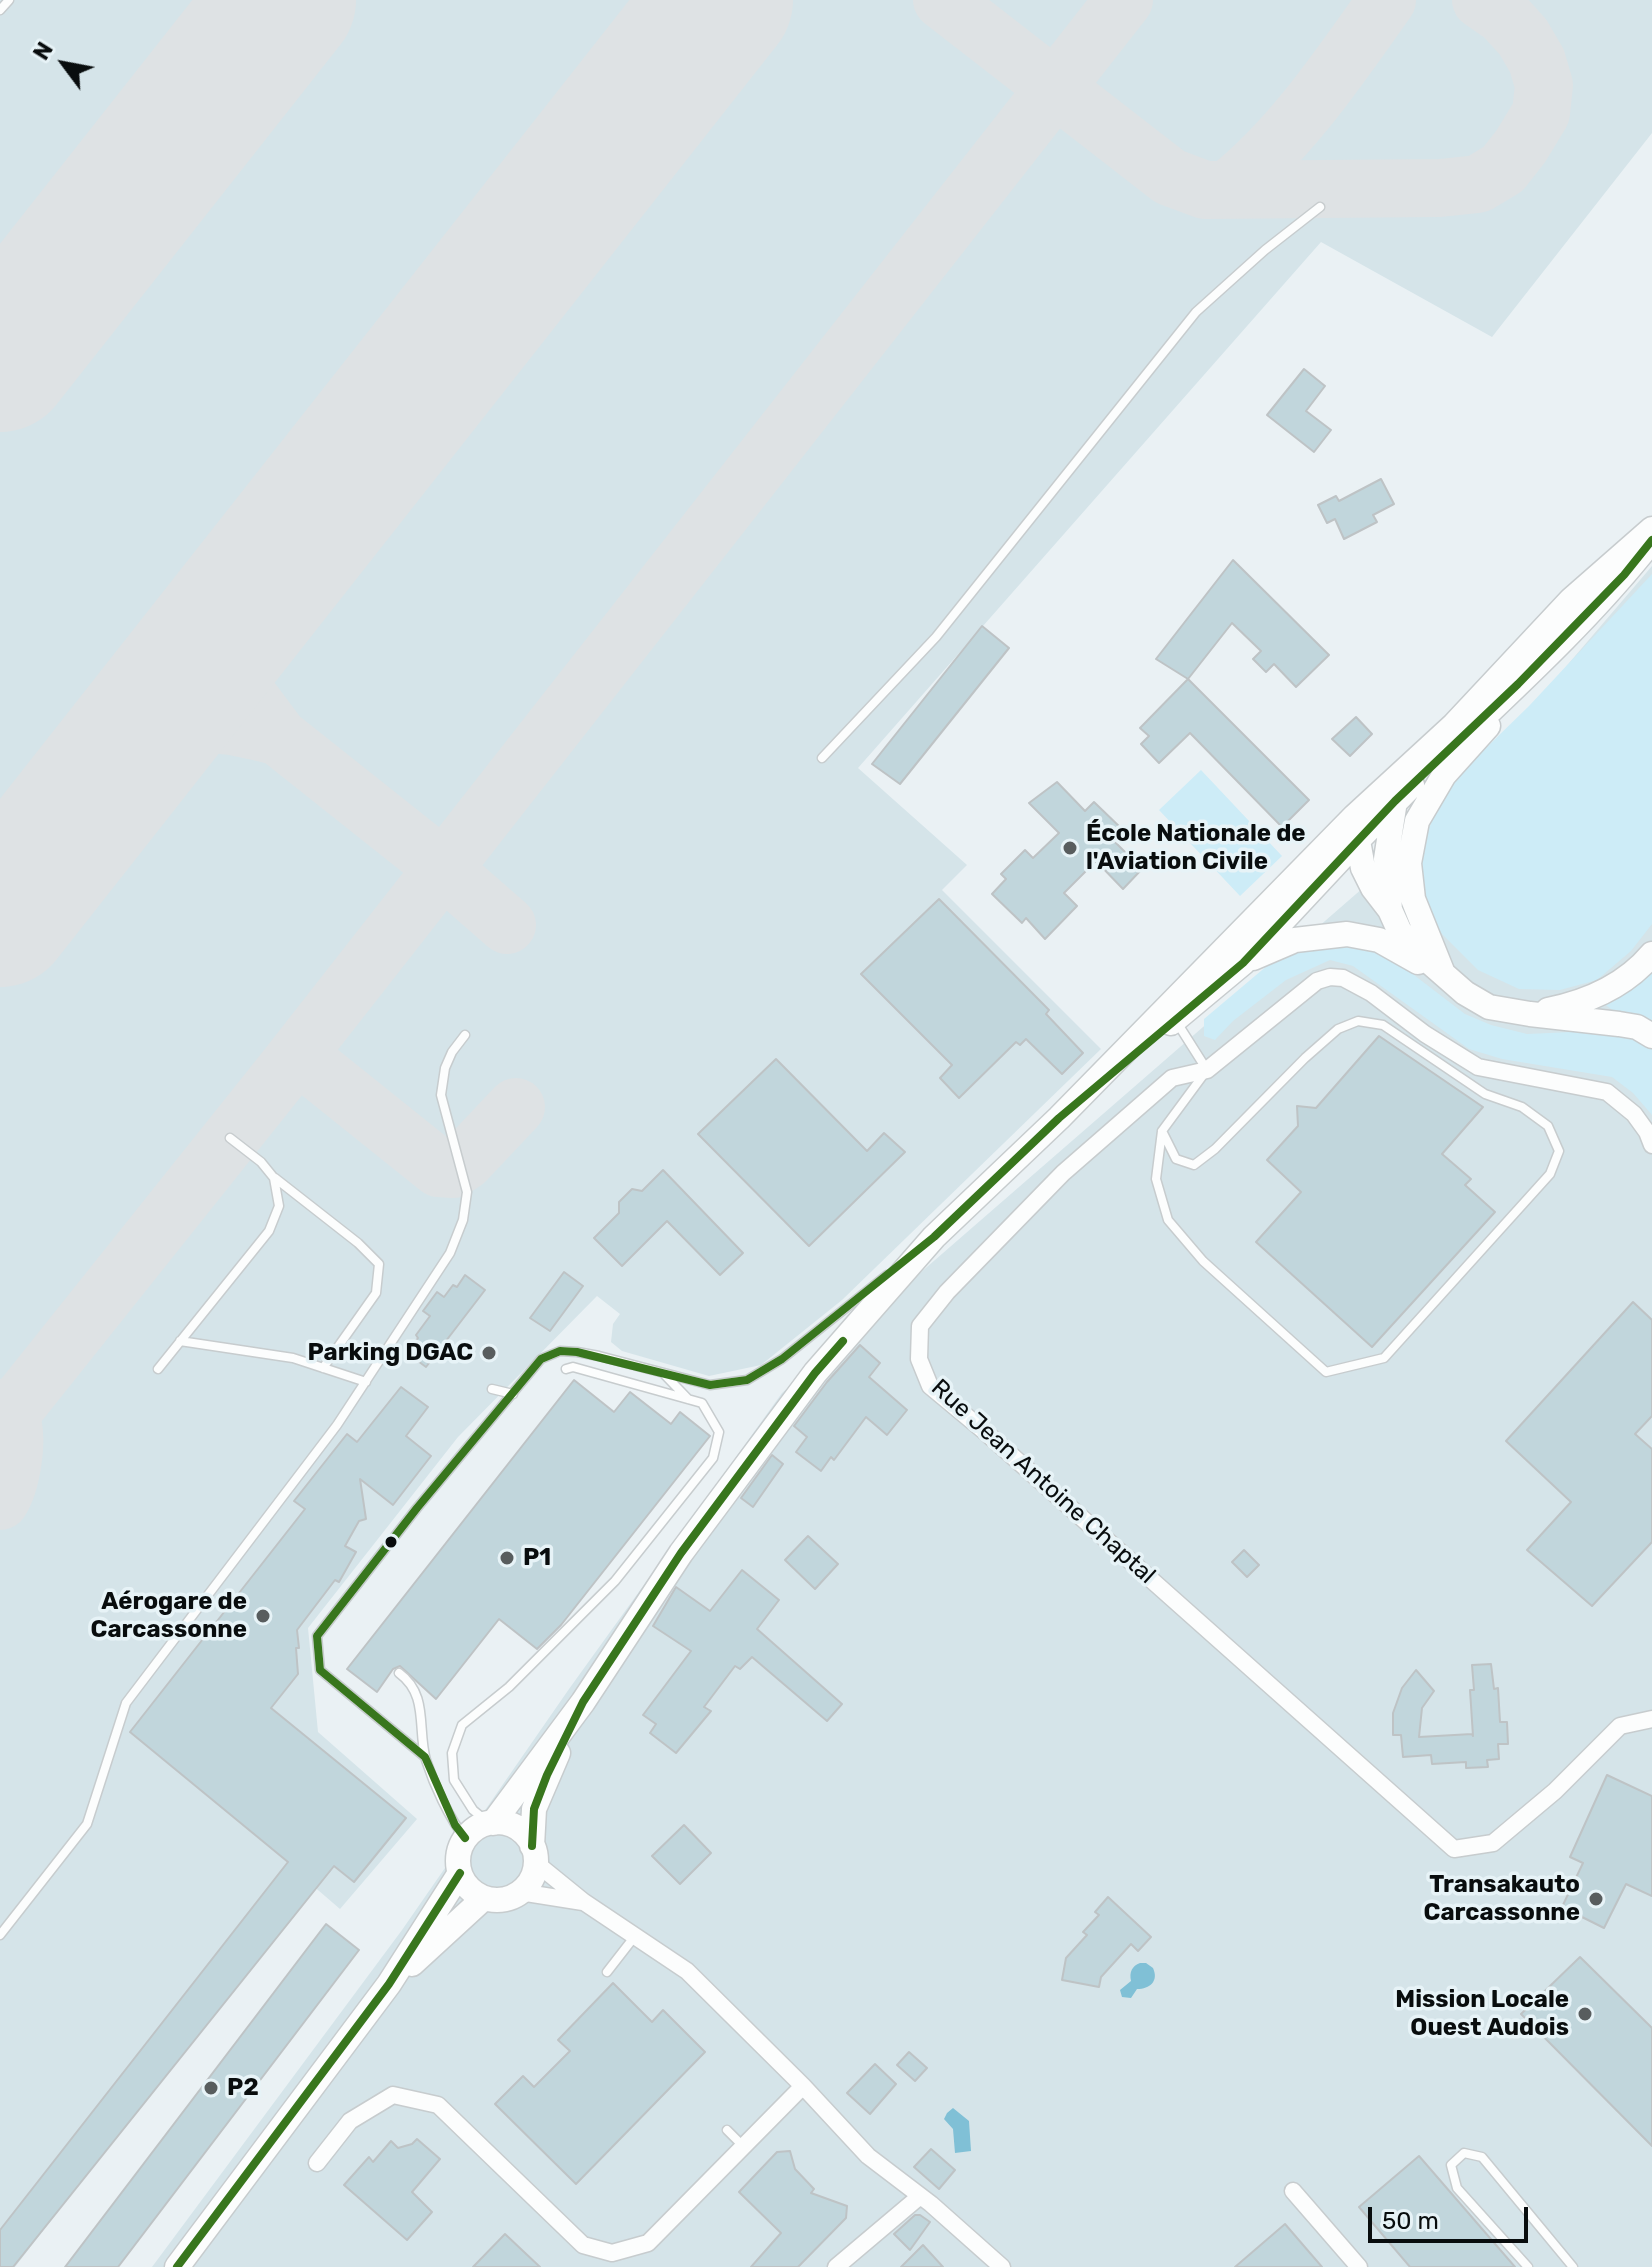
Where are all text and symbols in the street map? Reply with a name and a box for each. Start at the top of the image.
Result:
north arrow [24,24,104,104]
text: N [28,37,59,65]
place label: École Nationale de l'Aviation Civile [1086,820,1306,876]
marker: École Nationale de l'Aviation Civile [1061,839,1079,857]
place label: Parking DGAC [308,1339,473,1367]
marker: Parking DGAC [480,1344,498,1362]
street label: Rue Jean Antoine Chaptal [925,1374,1161,1590]
unlabelled marker [383,1534,399,1550]
place label: P1 [523,1544,551,1572]
marker: P1 [498,1549,516,1567]
place label: Aérogare de Carcassonne [91,1588,247,1644]
marker: Aérogare de Carcassonne [254,1607,272,1625]
place label: Transakauto Carcassonne [1424,1871,1580,1927]
marker: Transakauto Carcassonne [1587,1890,1605,1908]
place label: Mission Locale Ouest Audois [1395,1986,1569,2042]
marker: Mission Locale Ouest Audois [1576,2005,1594,2023]
place label: P2 [227,2074,259,2102]
marker: P2 [202,2079,220,2097]
scale bar [1372,2191,1532,2241]
text: 50 m [1382,2207,1439,2235]

